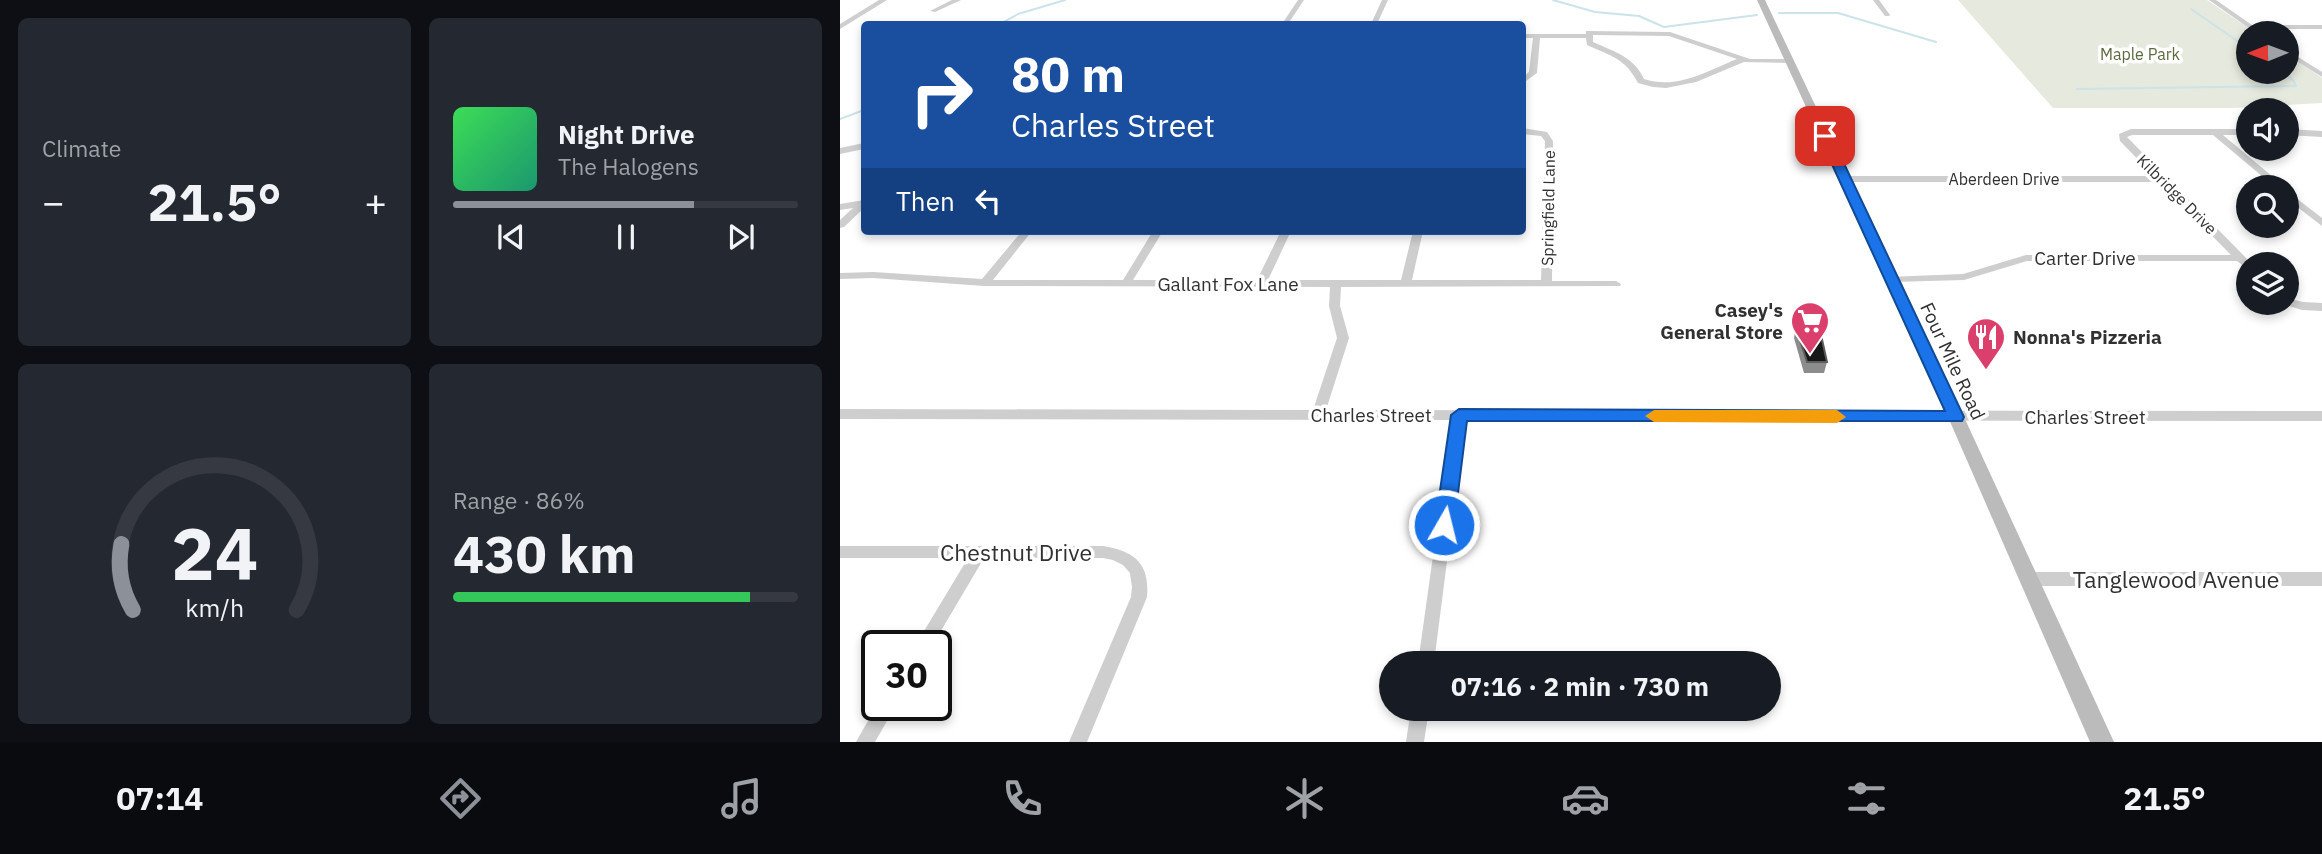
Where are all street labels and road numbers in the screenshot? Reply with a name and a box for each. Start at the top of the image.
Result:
street label: Springfield Lane [1537,150,1559,266]
street label: Kilbridge Drive [2133,150,2221,238]
street label: Aberdeen Drive [1949,169,2060,189]
street label: Carter Drive [2034,246,2136,270]
street label: Gallant Fox Lane [1157,272,1299,296]
street label: Four Mile Road [1915,298,1991,424]
street label: Charles Street [1310,403,1432,427]
street label: Charles Street [2024,405,2146,429]
street label: Chestnut Drive [940,537,1092,567]
street label: Tanglewood Avenue [2073,564,2279,594]

